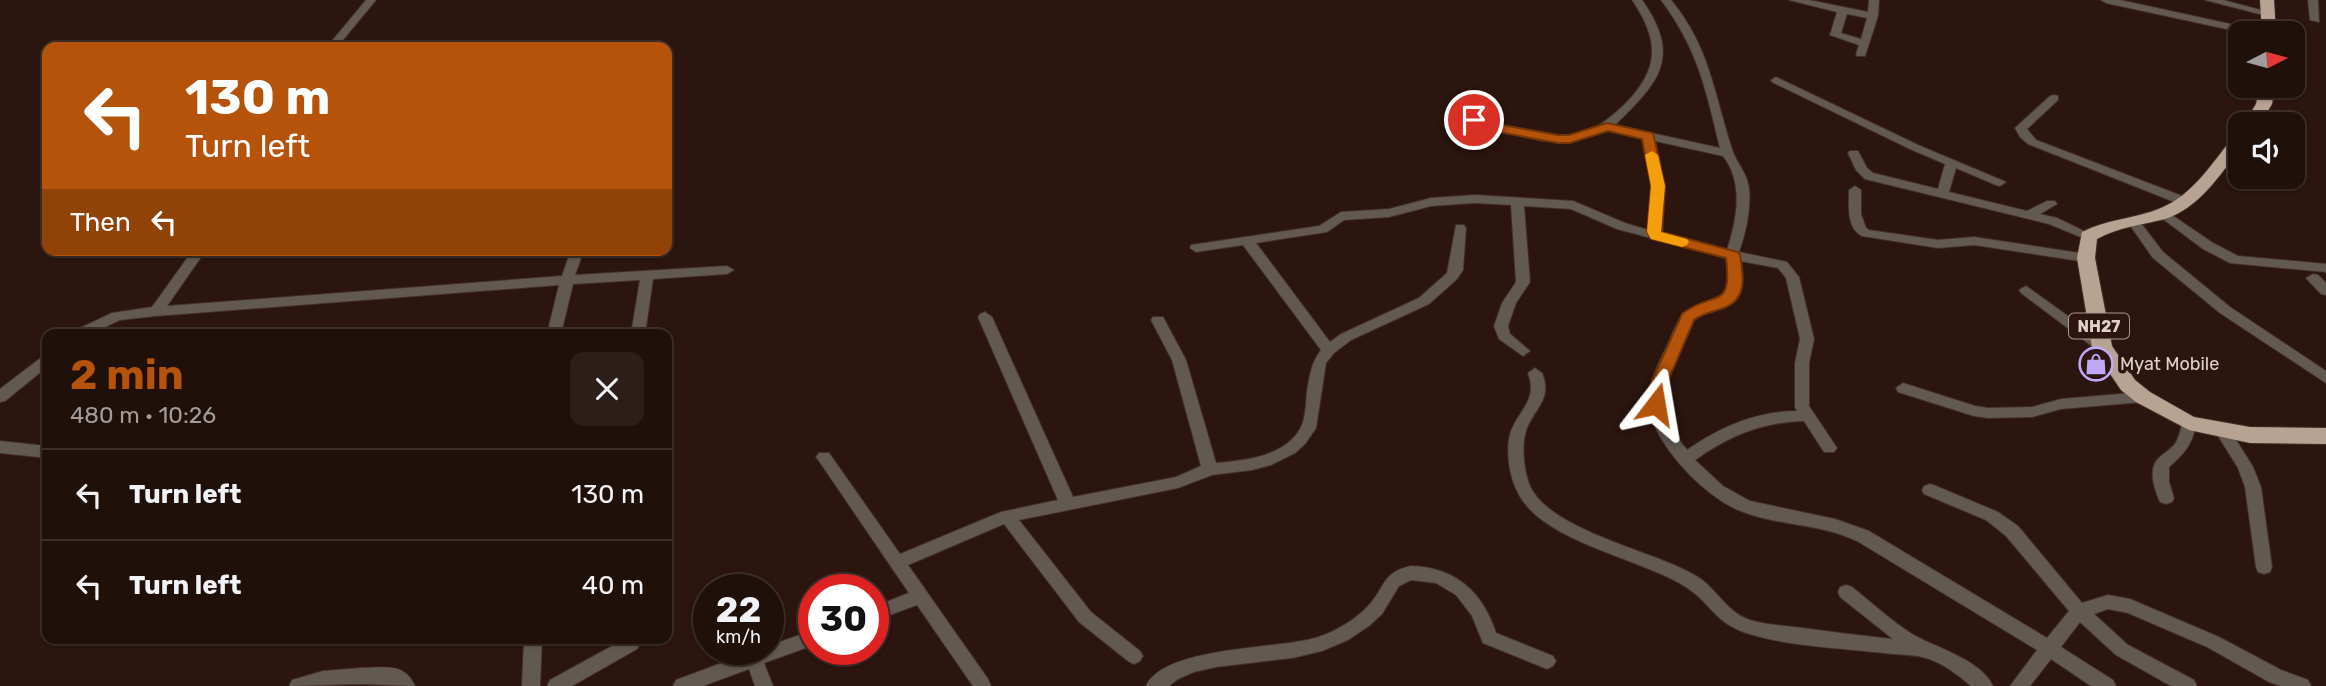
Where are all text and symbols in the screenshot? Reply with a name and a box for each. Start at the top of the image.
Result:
north arrow [2228,21,2305,98]
map controls [2228,21,2305,189]
text: 130 m [185,68,330,126]
icon: left [70,70,161,161]
pin [1444,90,1504,150]
icon: arrive [1455,101,1493,139]
button: sound [2228,112,2305,189]
text: Turn left [185,127,310,165]
icon: left [145,203,183,241]
text: Then [70,207,131,238]
road number: NH27 [2069,314,2129,338]
shop icon: Myat Mobile [2077,345,2115,383]
text: 2 min [70,350,184,400]
button: close [570,352,644,426]
place label: Myat Mobile [2120,353,2219,375]
position arrow [1619,367,1693,441]
text: 480 m · 10:26 [70,401,216,429]
icon: left [70,476,108,514]
text: Turn left [129,479,241,510]
text: 130 m [571,479,644,510]
icon: left [70,567,108,605]
text: Turn left [129,570,241,601]
text: 40 m [582,570,644,601]
speed limit sign: 30 [798,574,889,665]
text: 22 [716,589,761,631]
text: km/h [716,626,761,648]

